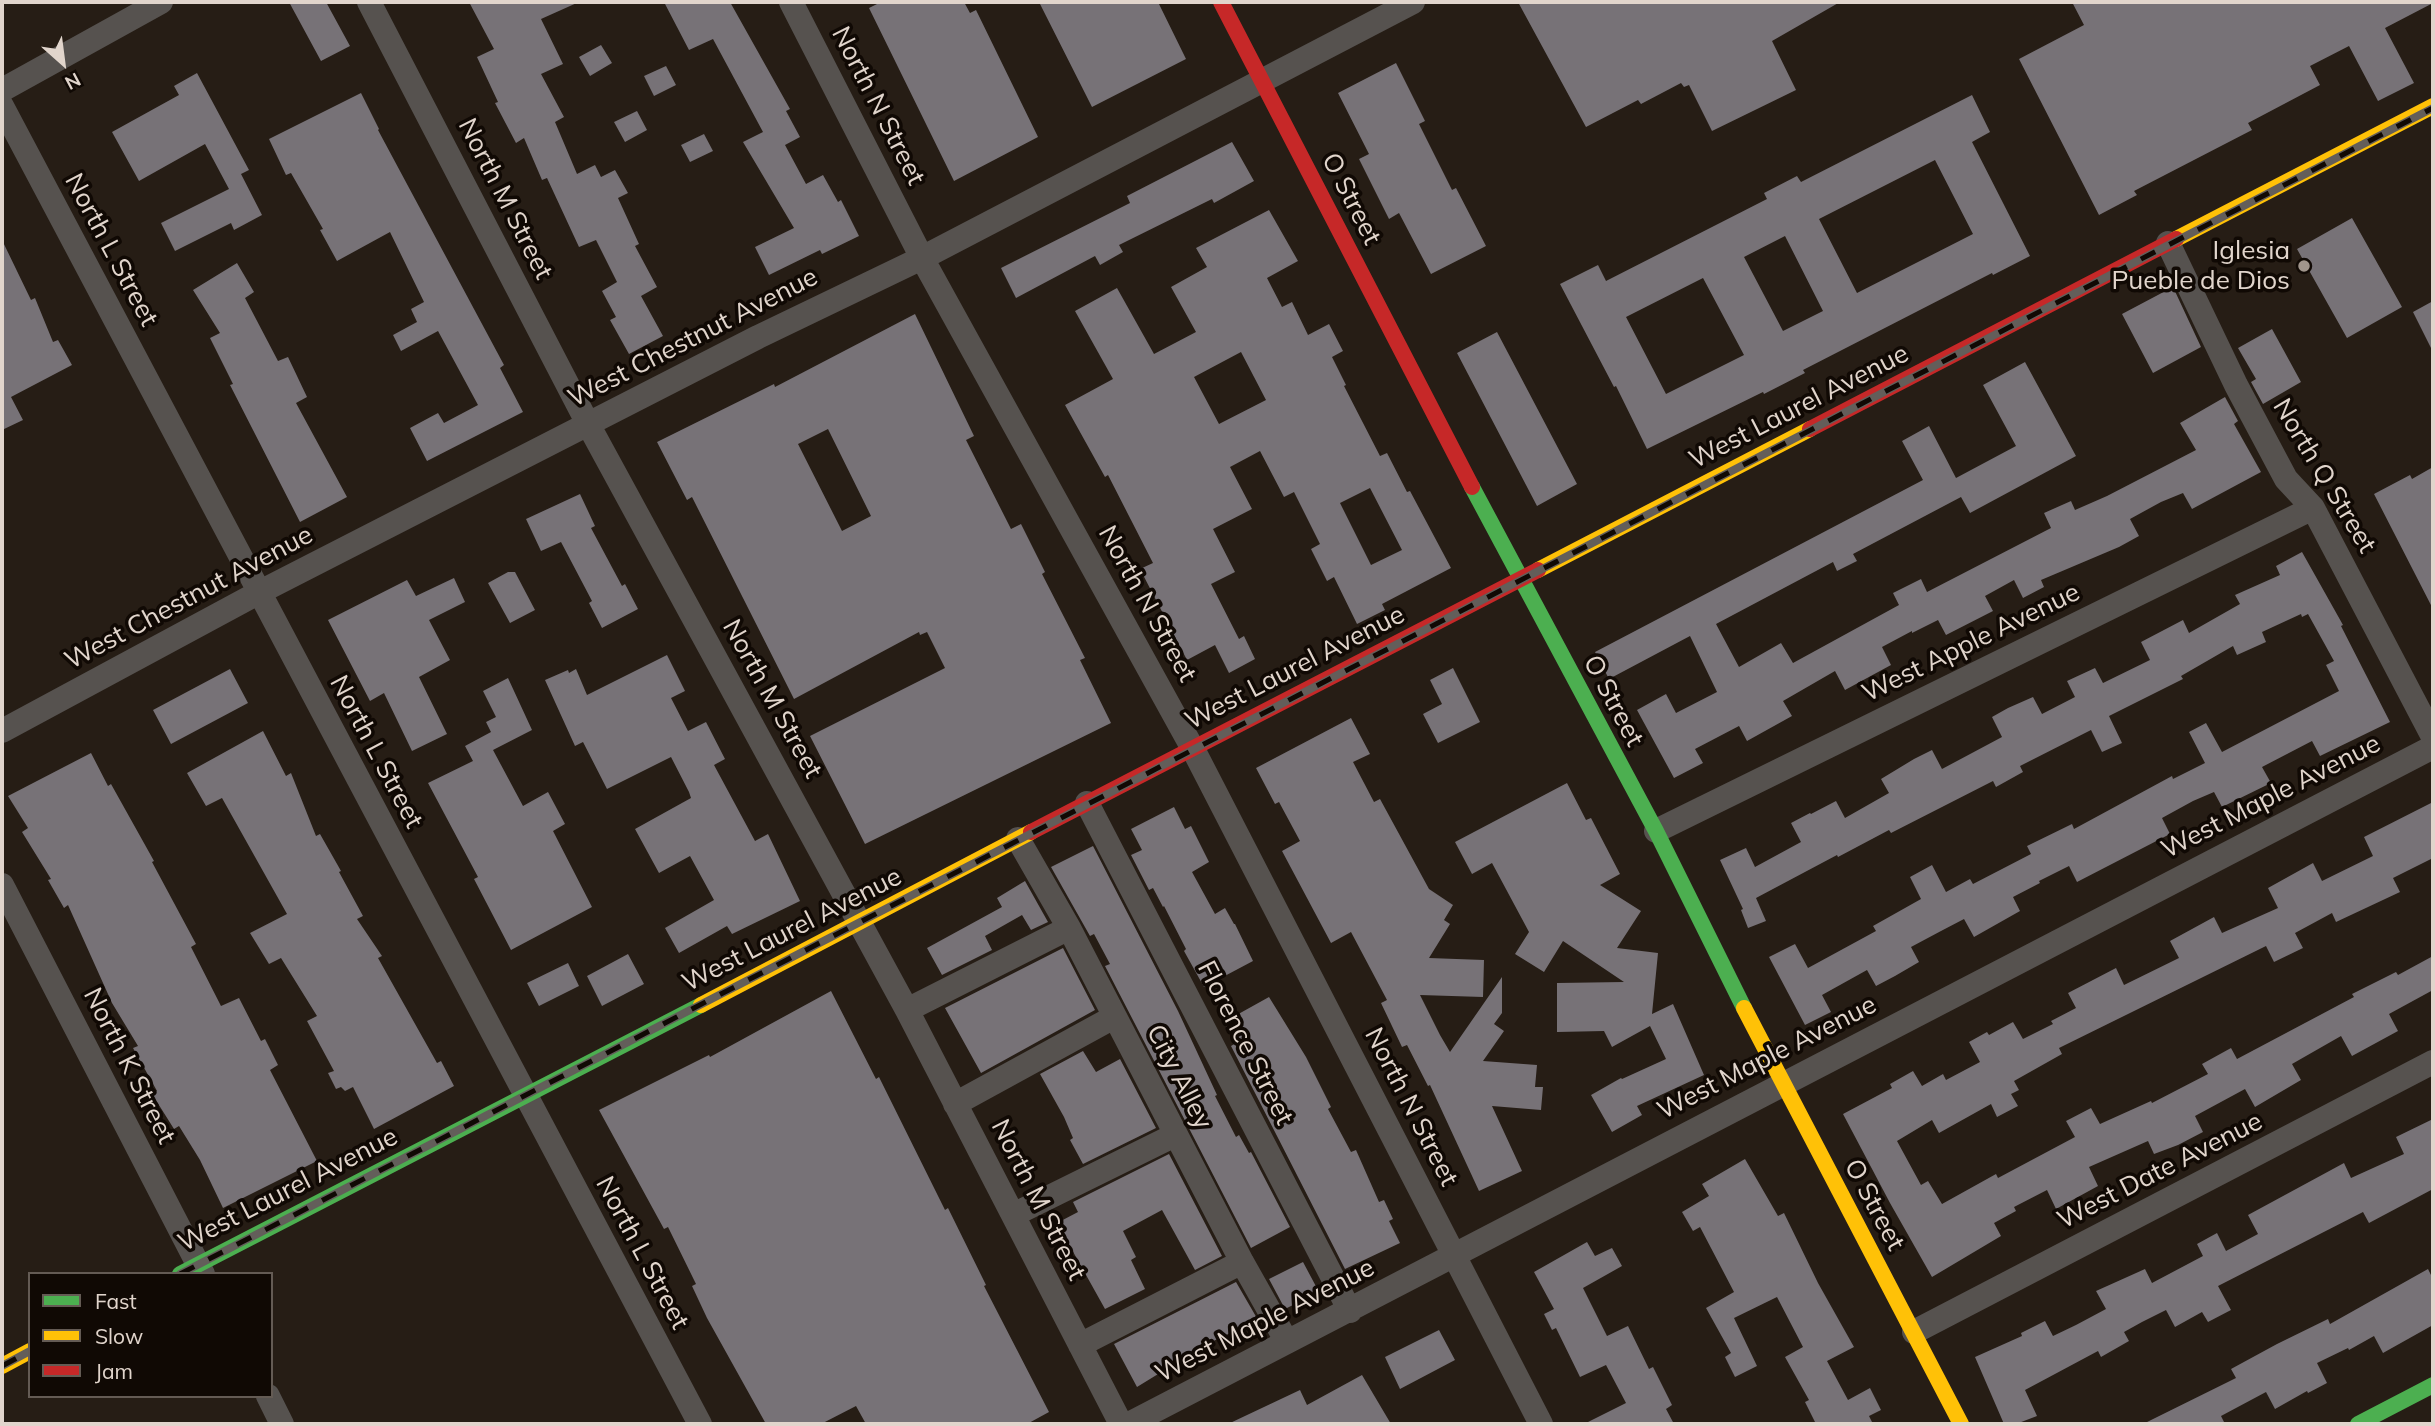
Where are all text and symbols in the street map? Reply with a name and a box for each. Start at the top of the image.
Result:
street label: North N Street [825,22,931,190]
north arrow [28,28,98,98]
text: N [61,68,85,96]
street label: North M Street [451,113,559,285]
street label: O Street [1315,148,1387,250]
street label: North L Street [58,168,164,332]
place label: Iglesia Pueble de Dios [2111,235,2290,296]
marker: Iglesia Pueble de Dios [2296,258,2312,274]
street label: West Chestnut Avenue [563,261,823,415]
street label: West Laurel Avenue [1684,338,1914,476]
street label: North Q Street [2266,393,2382,559]
street label: West Chestnut Avenue [60,519,318,677]
street label: North N Street [1091,521,1203,687]
street label: West Apple Avenue [1857,577,2085,709]
street label: West Laurel Avenue [1180,599,1410,737]
street label: North M Street [716,614,828,784]
street label: O Street [1576,650,1650,752]
street label: North L Street [323,670,429,834]
street label: West Maple Avenue [2156,728,2386,866]
street label: West Laurel Avenue [677,861,907,999]
street label: Florence Street [1190,956,1300,1130]
street label: North K Street [76,983,182,1149]
street label: West Maple Avenue [1652,989,1882,1127]
street label: City Alley [1139,1020,1219,1134]
street label: North N Street [1358,1023,1464,1191]
street label: West Date Avenue [2052,1106,2268,1236]
street label: North M Street [984,1114,1092,1286]
street label: West Laurel Avenue [173,1121,403,1259]
street label: O Street [1837,1154,1911,1256]
street label: North L Street [589,1171,695,1335]
street label: West Maple Avenue [1150,1252,1380,1390]
legend [28,1272,273,1398]
text: Fast [95,1288,137,1314]
text: Slow [95,1323,143,1349]
text: Jam [95,1358,133,1384]

